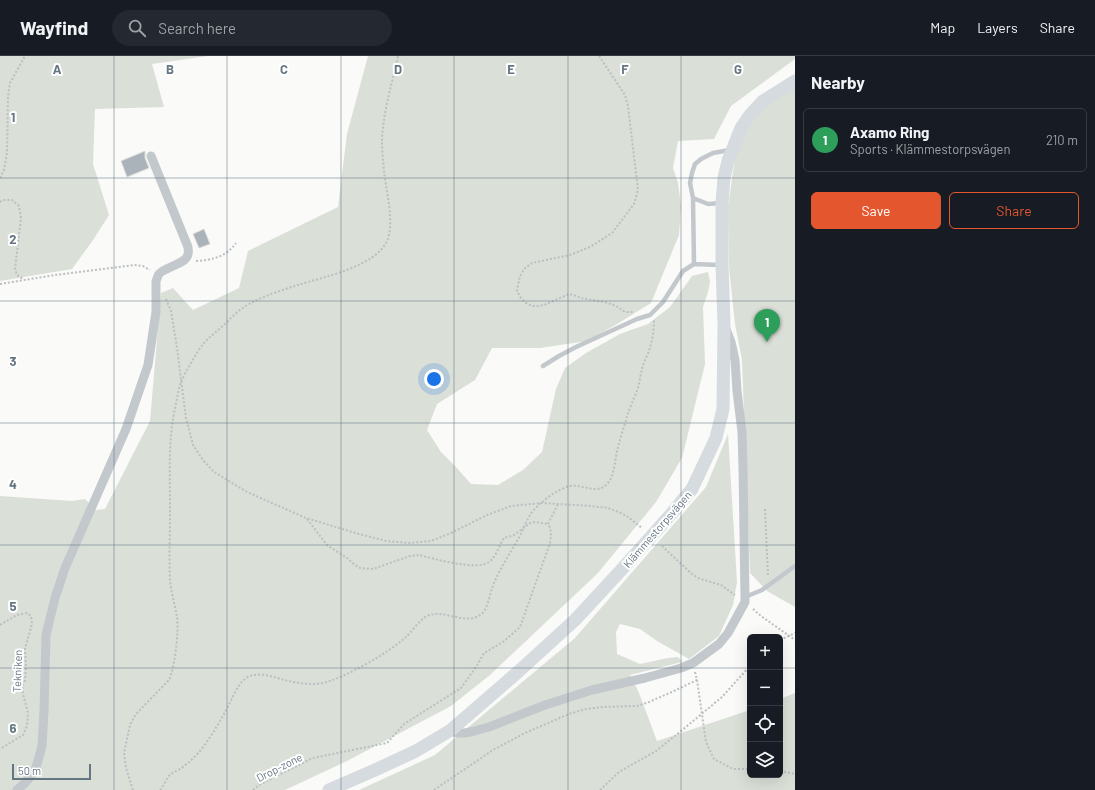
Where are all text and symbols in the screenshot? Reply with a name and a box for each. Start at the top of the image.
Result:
search box [112,10,392,46]
text: Wayfind [20,16,88,39]
icon: search [126,17,148,39]
text: Search here [158,19,236,37]
text: Map [930,19,955,36]
text: Layers [977,19,1018,36]
text: Share [1040,19,1075,36]
text: A [53,61,62,77]
text: B [166,61,174,77]
text: C [280,61,288,77]
text: D [394,61,402,77]
text: E [507,61,515,77]
text: F [621,61,629,77]
text: G [734,61,742,77]
text: Nearby [811,72,865,92]
text: 1 [11,109,15,125]
text: Axamo Ring [850,123,929,141]
text: 1 [823,132,827,148]
text: 210 m [1046,132,1078,148]
text: Sports · Klämmestorpsvägen [850,141,1011,157]
button: Save [811,192,941,229]
button: Share [949,192,1079,229]
text: 2 [9,231,17,247]
pin: 1 [754,309,780,342]
text: 3 [9,353,17,369]
your location [424,369,444,389]
text: 4 [9,476,17,492]
street label: Klämmestorpsvägen [620,488,694,570]
text: 5 [9,598,17,614]
map controls [747,634,783,778]
button: + [747,634,783,670]
street label: Tekniken [10,649,24,693]
button: − [747,670,783,706]
button: locate [747,706,783,742]
text: 6 [10,720,17,736]
button: layers [747,742,783,778]
street label: Drop-zone [254,750,304,784]
scale bar [12,762,91,781]
text: 50 m [18,764,41,777]

